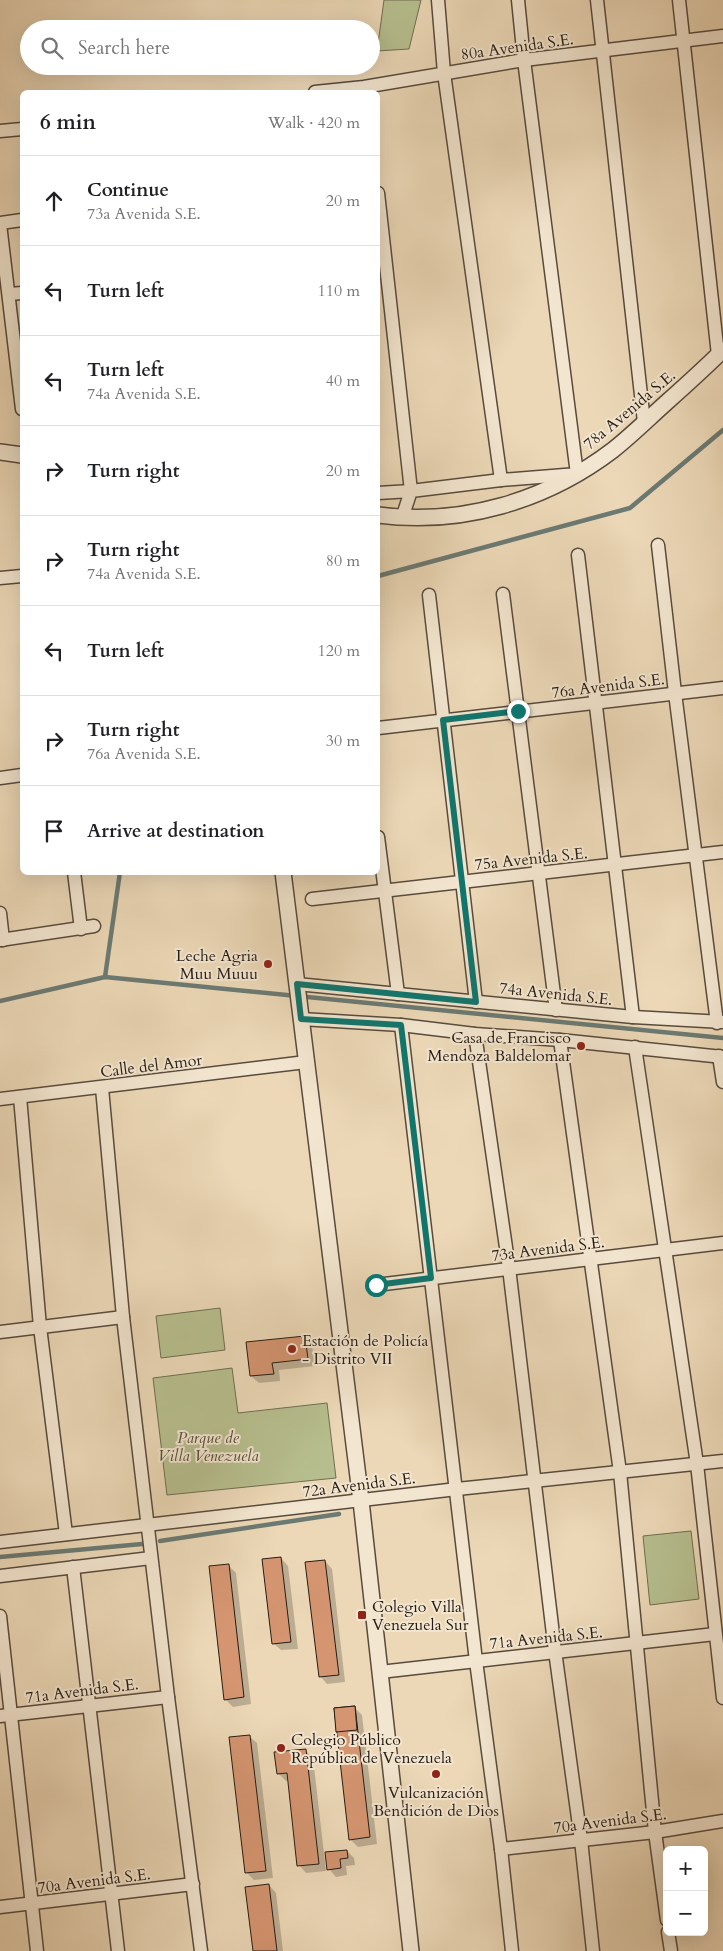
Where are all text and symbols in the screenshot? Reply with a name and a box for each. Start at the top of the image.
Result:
search box [20,20,380,75]
street label: 80a Avenida S.E. [459,28,575,66]
icon: search [38,34,66,62]
text: Search here [78,35,170,61]
text: 6 min [40,108,96,137]
text: Walk · 420 m [268,112,360,134]
text: Continue [87,177,169,203]
icon: ahead [40,187,68,215]
text: 20 m [326,190,360,212]
text: 73a Avenida S.E. [87,203,201,225]
icon: left [40,277,68,305]
text: Turn left [87,278,164,304]
text: 110 m [318,280,360,302]
text: Turn left [87,357,164,383]
street label: 78a Avenida S.E. [579,365,680,455]
icon: left [40,367,68,395]
text: 40 m [326,370,360,392]
text: 74a Avenida S.E. [87,383,201,405]
icon: right [40,457,68,485]
text: Turn right [87,458,179,484]
text: 20 m [326,460,360,482]
text: Turn right [87,537,179,563]
icon: right [40,547,68,575]
text: 80 m [326,550,360,572]
text: 74a Avenida S.E. [87,563,201,585]
icon: left [40,637,68,665]
text: Turn left [87,638,164,664]
text: 120 m [318,640,360,662]
street label: 76a Avenida S.E. [550,668,666,704]
route end [507,700,530,723]
text: Turn right [87,717,179,743]
icon: right [40,727,68,755]
text: 30 m [326,730,360,752]
text: 76a Avenida S.E. [87,743,201,765]
icon: arrive [40,817,68,845]
text: Arrive at destination [87,818,264,844]
street label: 75a Avenida S.E. [473,842,589,876]
place label: Leche Agria Muu Muuu [176,945,258,985]
marker: Leche Agria Muu Muuu [262,958,274,970]
street label: 74a Avenida S.E. [498,977,614,1011]
place label: Casa de Francisco Mendoza Baldelomar [427,1027,571,1067]
marker: Casa de Francisco Mendoza Baldelomar [575,1040,587,1052]
street label: Calle del Amor [99,1049,203,1083]
street label: 73a Avenida S.E. [490,1231,606,1267]
route start [365,1274,388,1297]
place label: Estación de Policía - Distrito VII [302,1330,429,1370]
marker: Estación de Policía - Distrito VII [286,1343,298,1355]
park label: Parque de Villa Venezuela [157,1427,259,1467]
street label: 72a Avenida S.E. [301,1467,417,1503]
place label: Colegio Villa Venezuela Sur [372,1596,469,1636]
marker: Colegio Villa Venezuela Sur [356,1609,368,1621]
street label: 71a Avenida S.E. [488,1621,604,1655]
street label: 71a Avenida S.E. [24,1673,140,1709]
place label: Colegio Público República de Venezuela [291,1729,452,1769]
marker: Colegio Público República de Venezuela [275,1742,287,1754]
marker: Vulcanización Bendición de Dios [430,1768,442,1780]
place label: Vulcanización Bendición de Dios [373,1782,499,1822]
street label: 70a Avenida S.E. [552,1803,668,1839]
map controls [663,1846,708,1936]
button: + [663,1846,708,1891]
street label: 70a Avenida S.E. [36,1863,152,1899]
button: − [663,1891,708,1936]

